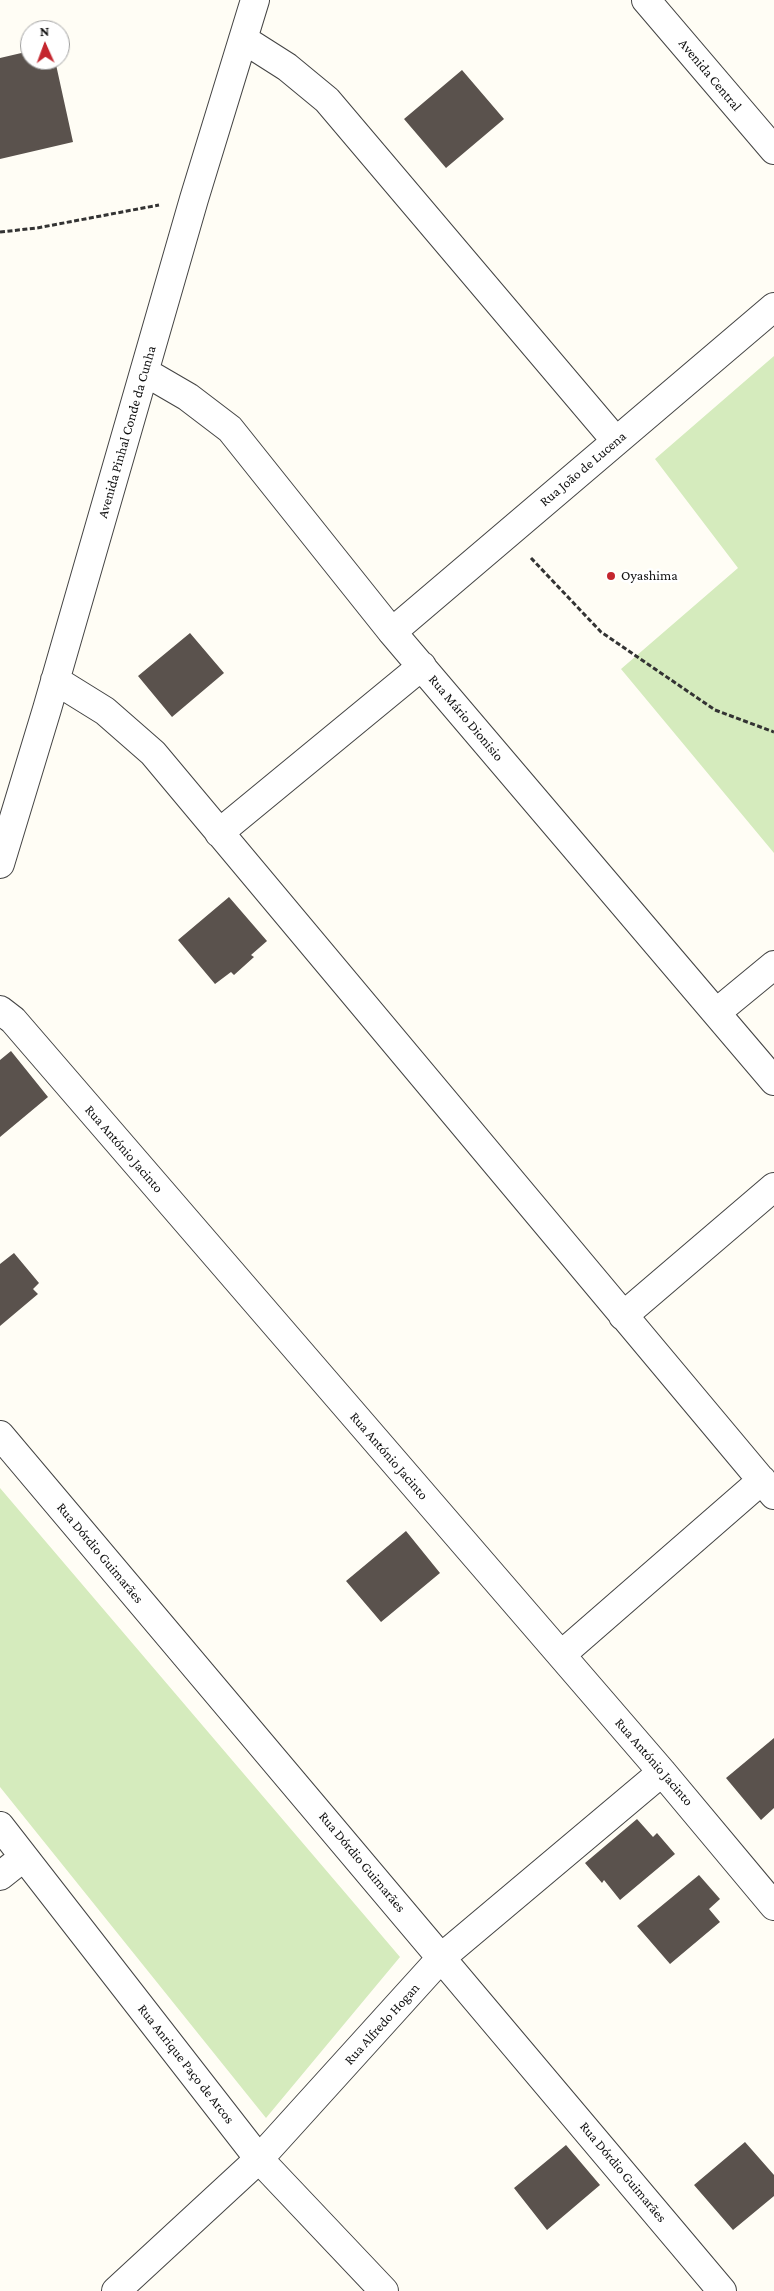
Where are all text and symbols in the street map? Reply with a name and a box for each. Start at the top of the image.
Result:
north arrow [20,20,70,70]
text: N [39,23,50,39]
street label: Avenida Central [675,35,745,115]
street label: Avenida Pinhal Conde da Cunha [94,344,160,520]
street label: Rua João de Lucena [536,428,630,510]
place label: Oyashima [621,568,678,584]
marker: Oyashima [605,570,617,582]
street label: Rua Mário Dionisio [425,671,507,765]
street label: Rua António Jacinto [81,1102,167,1196]
street label: Rua António Jacinto [346,1409,432,1503]
street label: Rua Dórdio Guimarães [53,1499,147,1607]
street label: Rua António Jacinto [611,1715,697,1809]
street label: Rua Dórdio Guimarães [315,1808,409,1916]
street label: Rua Alfredo Hogan [341,1980,423,2068]
street label: Rua Anrique Paço de Arcos [134,2001,238,2127]
street label: Rua Dórdio Guimarães [576,2118,670,2226]

